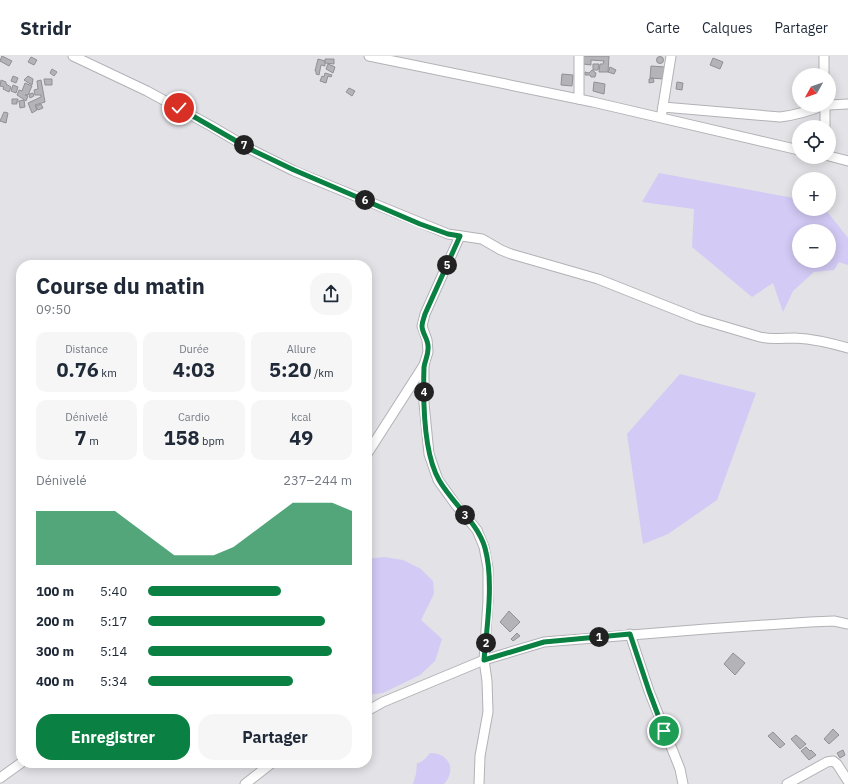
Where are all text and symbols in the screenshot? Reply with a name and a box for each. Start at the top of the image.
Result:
text: Stridr [20,16,71,40]
text: Carte [646,19,680,37]
text: Calques [702,19,752,37]
text: Partager [774,19,828,37]
north arrow [792,68,836,112]
map controls [792,68,836,268]
pin [162,91,196,125]
icon: check [168,97,190,119]
button: locate [792,120,836,164]
pin: 7 [234,135,254,155]
text: 7 [241,138,247,152]
button: + [792,172,836,216]
pin: 6 [355,190,375,210]
text: 6 [362,193,368,207]
button: − [792,224,836,268]
pin: 5 [437,255,457,275]
text: 5 [444,258,450,272]
text: Course du matin [36,271,205,300]
button: share [310,273,352,315]
text: 09:50 [36,301,71,318]
text: Distance [65,342,108,356]
text: Durée [179,342,209,356]
text: Allure [287,342,316,356]
text: 0.76 [57,356,99,383]
text: 4:03 [173,356,215,383]
text: 5:20 [269,356,312,383]
text: km [99,366,117,380]
text: /km [312,366,334,380]
pin: 4 [414,382,434,402]
text: 4 [421,385,427,399]
text: Dénivelé [65,410,108,424]
text: Cardio [178,410,210,424]
text: kcal [291,410,311,424]
text: 7 [75,424,87,451]
text: 158 [164,424,200,451]
text: 49 [289,424,313,451]
text: m [87,434,99,448]
text: bpm [200,434,224,448]
text: Dénivelé [36,472,87,489]
text: 237–244 m [283,472,352,489]
pin: 3 [455,505,475,525]
text: 3 [462,508,468,522]
text: 100 m [36,583,74,600]
text: 5:40 [100,583,127,600]
text: 200 m [36,613,74,630]
text: 5:17 [100,613,127,630]
pin: 1 [589,627,609,647]
text: 1 [596,630,602,644]
pin: 2 [476,633,496,653]
text: 2 [483,636,489,650]
text: 300 m [36,643,74,660]
text: 5:14 [100,643,127,660]
text: 400 m [36,673,74,690]
text: 5:34 [100,673,127,690]
button: Enregistrer [36,714,190,760]
button: Partager [198,714,352,760]
pin [647,714,681,748]
icon: arrive [653,720,675,742]

